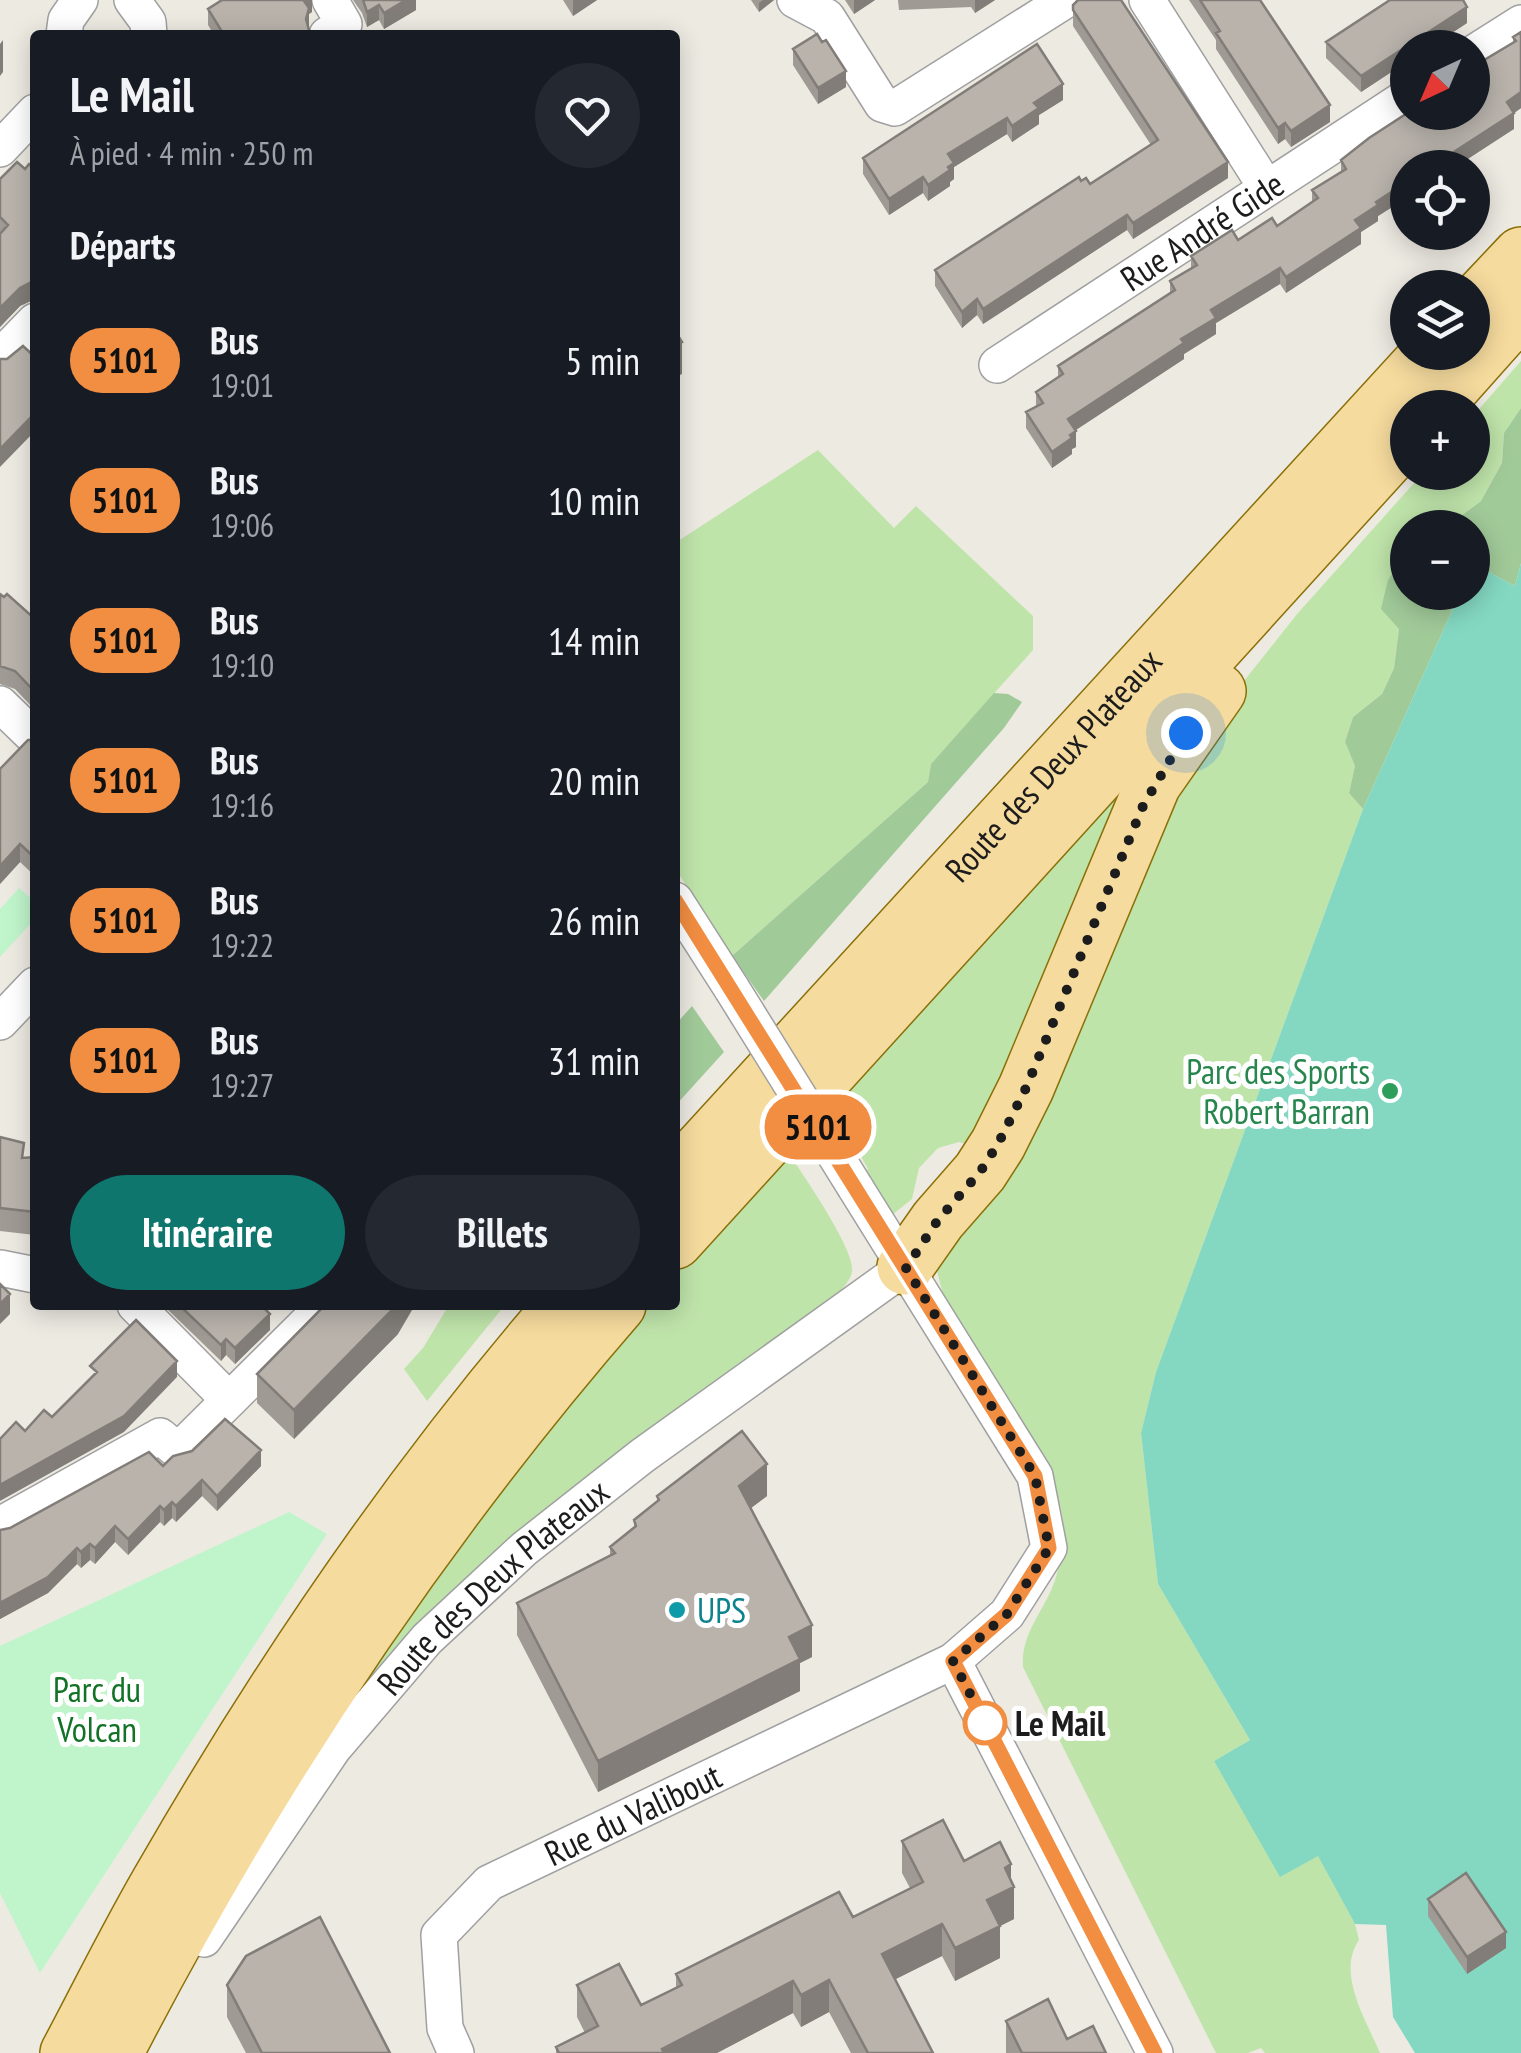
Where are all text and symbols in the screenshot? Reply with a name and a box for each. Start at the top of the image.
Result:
north arrow [1390,30,1490,130]
map controls [1390,30,1490,610]
text: Le Mail [70,63,194,125]
button: heart [535,63,640,168]
text: À pied · 4 min · 250 m [70,132,313,174]
button: locate [1390,150,1490,250]
street label: Rue André Gide [1112,161,1292,301]
text: Départs [70,220,176,269]
button: layers [1390,270,1490,370]
text: Bus [210,315,259,364]
text: 5 min [565,336,640,385]
text: 5101 [92,337,158,383]
text: 19:01 [210,364,274,406]
button: + [1390,390,1490,490]
text: Bus [210,455,259,504]
text: 10 min [548,476,640,525]
text: 5101 [92,477,158,523]
text: 19:06 [210,504,274,546]
button: − [1390,510,1490,610]
text: Bus [210,595,259,644]
text: 14 min [548,616,640,665]
text: 5101 [92,617,158,663]
street label: Route des Deux Plateaux [935,639,1171,891]
text: 19:10 [210,644,274,686]
your location [1161,708,1211,758]
text: Bus [210,735,259,784]
text: 20 min [548,756,640,805]
text: 5101 [92,757,158,803]
text: 19:16 [210,784,274,826]
text: Bus [210,875,259,924]
text: 26 min [548,896,640,945]
text: 5101 [92,897,158,943]
text: 19:22 [210,924,274,966]
text: Bus [210,1015,259,1064]
text: 31 min [548,1036,640,1085]
text: 5101 [92,1037,158,1083]
place label: Parc des Sports Robert Barran [1186,1048,1370,1134]
text: 19:27 [210,1064,274,1106]
marker: Parc des Sports Robert Barran [1379,1080,1401,1102]
line badge: 5101 [748,1094,888,1160]
text: 5101 [785,1104,851,1150]
button: Itinéraire [70,1175,345,1290]
button: Billets [365,1175,640,1290]
street label: Route des Deux Plateaux [366,1468,618,1705]
place label: UPS [697,1587,746,1633]
marker: UPS [666,1599,688,1621]
park label: Parc du Volcan [53,1666,141,1752]
place label: Le Mail [1015,1700,1106,1746]
marker: Le Mail [964,1702,1006,1744]
street label: Rue du Valibout [537,1752,729,1876]

